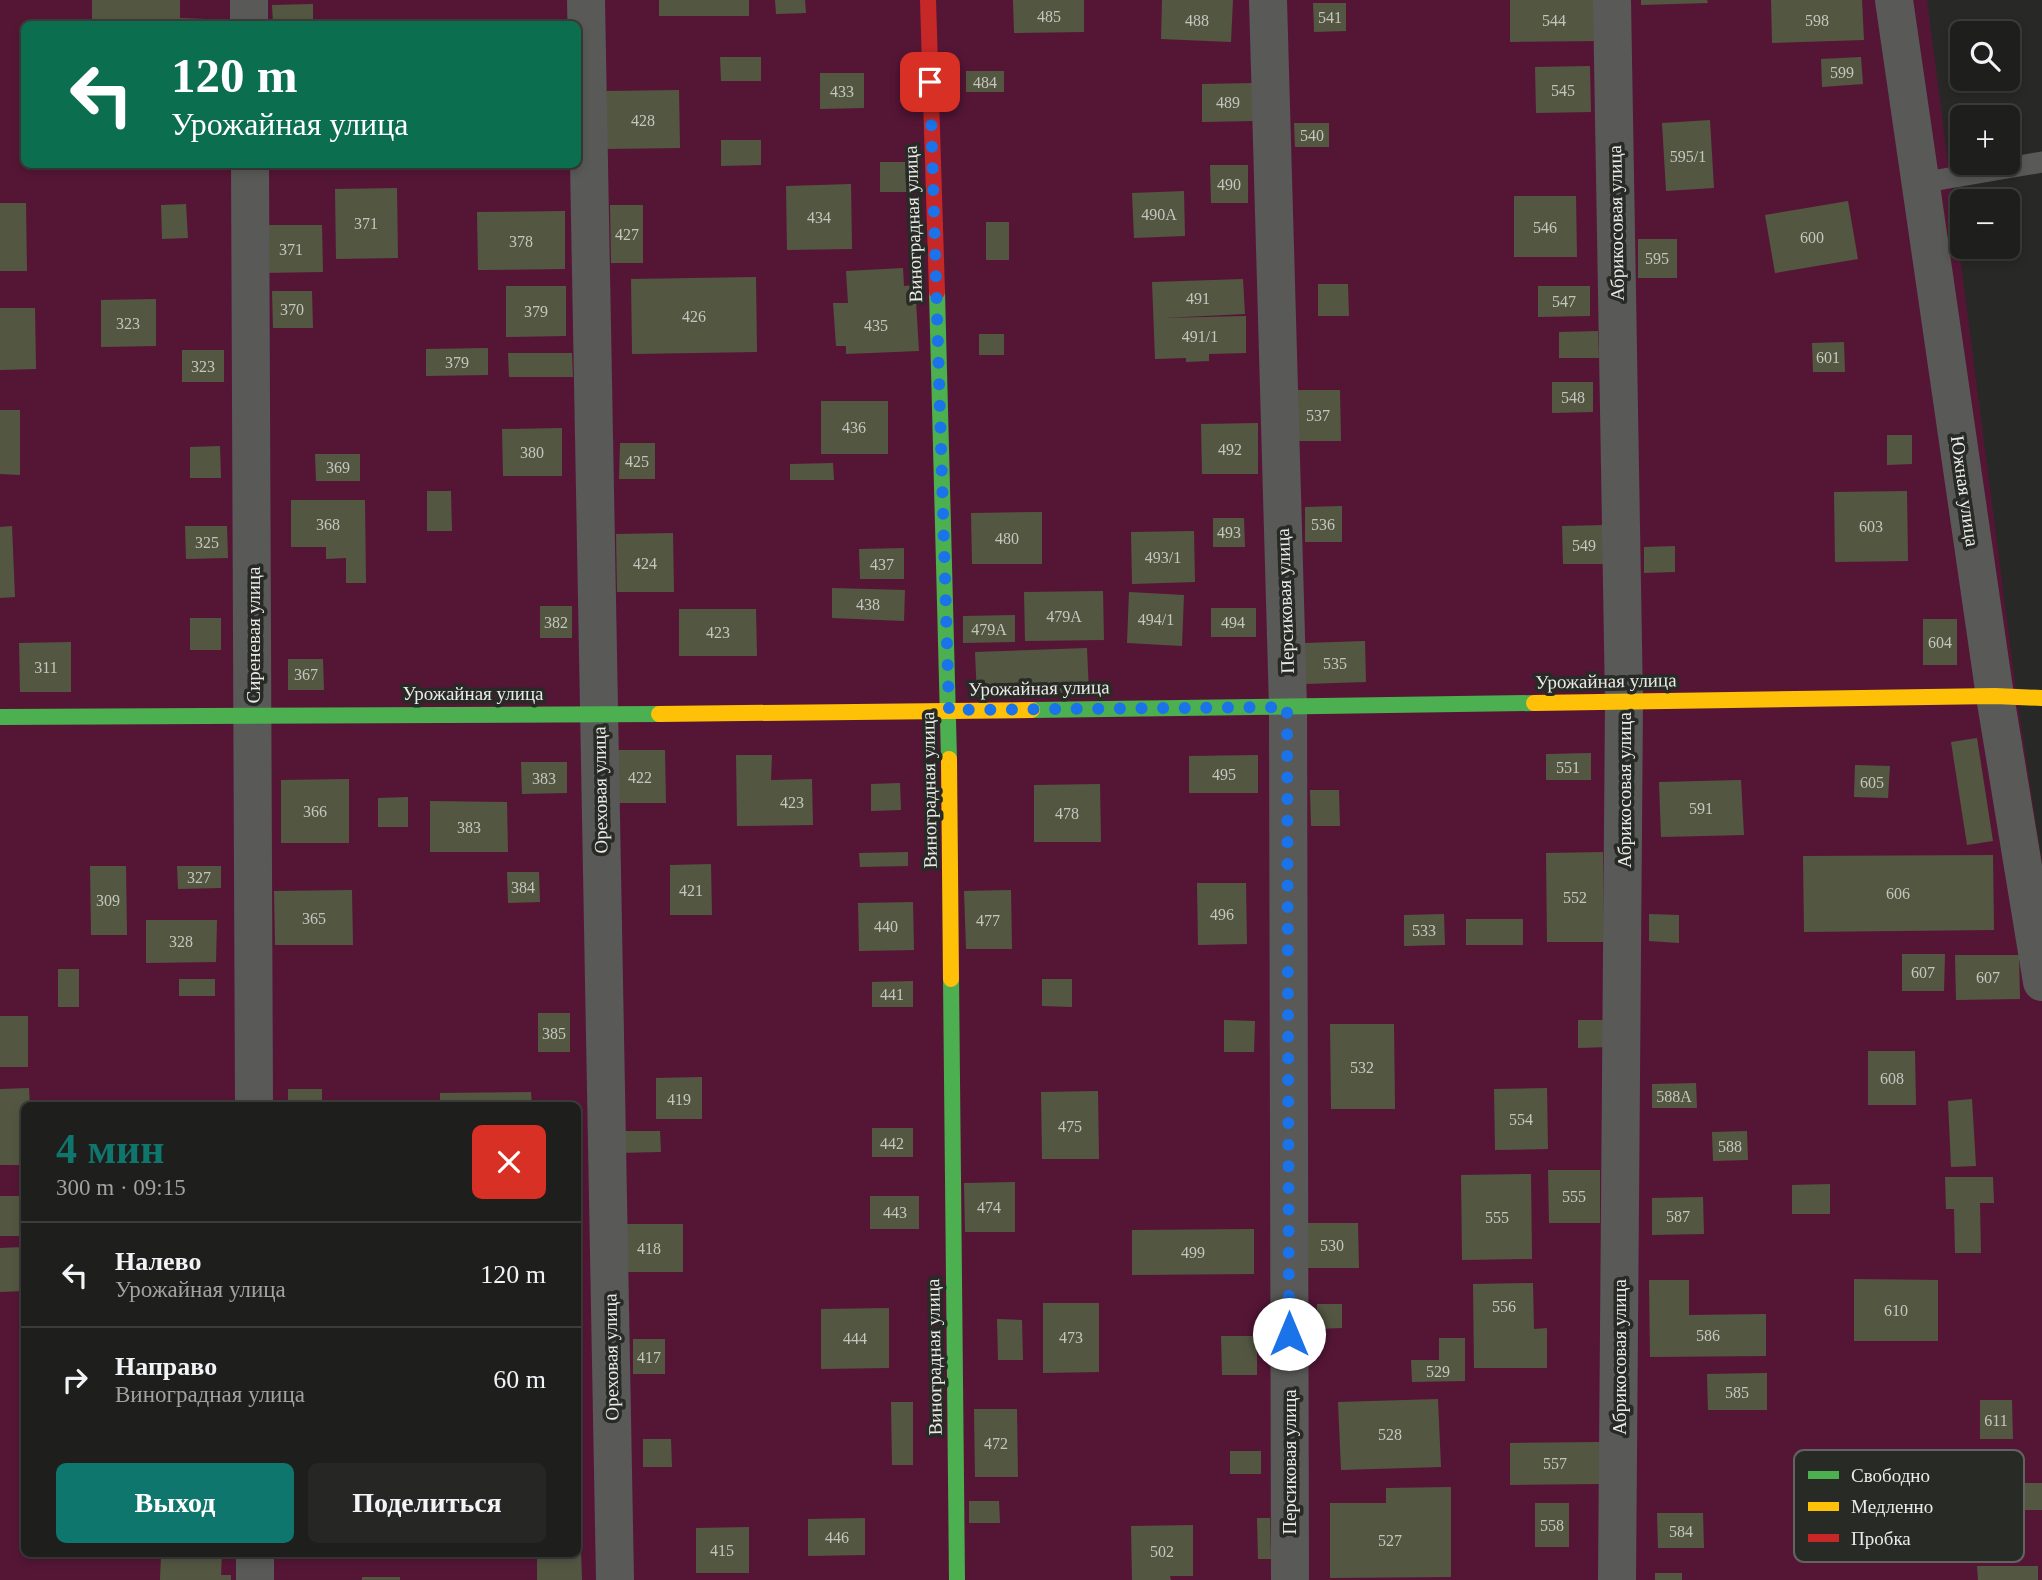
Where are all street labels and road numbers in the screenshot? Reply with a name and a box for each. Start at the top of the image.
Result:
street label: Абрикосовая улица [1604,144,1628,301]
street label: Виноградная улица [900,145,926,303]
street label: Южная улица [1947,434,1983,548]
street label: Персиковая улица [1272,527,1298,674]
street label: Сиреневая улица [243,566,264,703]
street label: Урожайная улица [1535,669,1677,693]
street label: Урожайная улица [968,676,1110,700]
street label: Урожайная улица [402,683,544,704]
street label: Виноградная улица [917,711,941,869]
street label: Абрикосовая улица [1614,712,1635,868]
street label: Ореховая улица [588,726,612,854]
street label: Виноградная улица [922,1278,946,1436]
street label: Абрикосовая улица [1609,1279,1630,1435]
street label: Ореховая улица [599,1293,623,1421]
street label: Персиковая улица [1279,1389,1300,1535]

